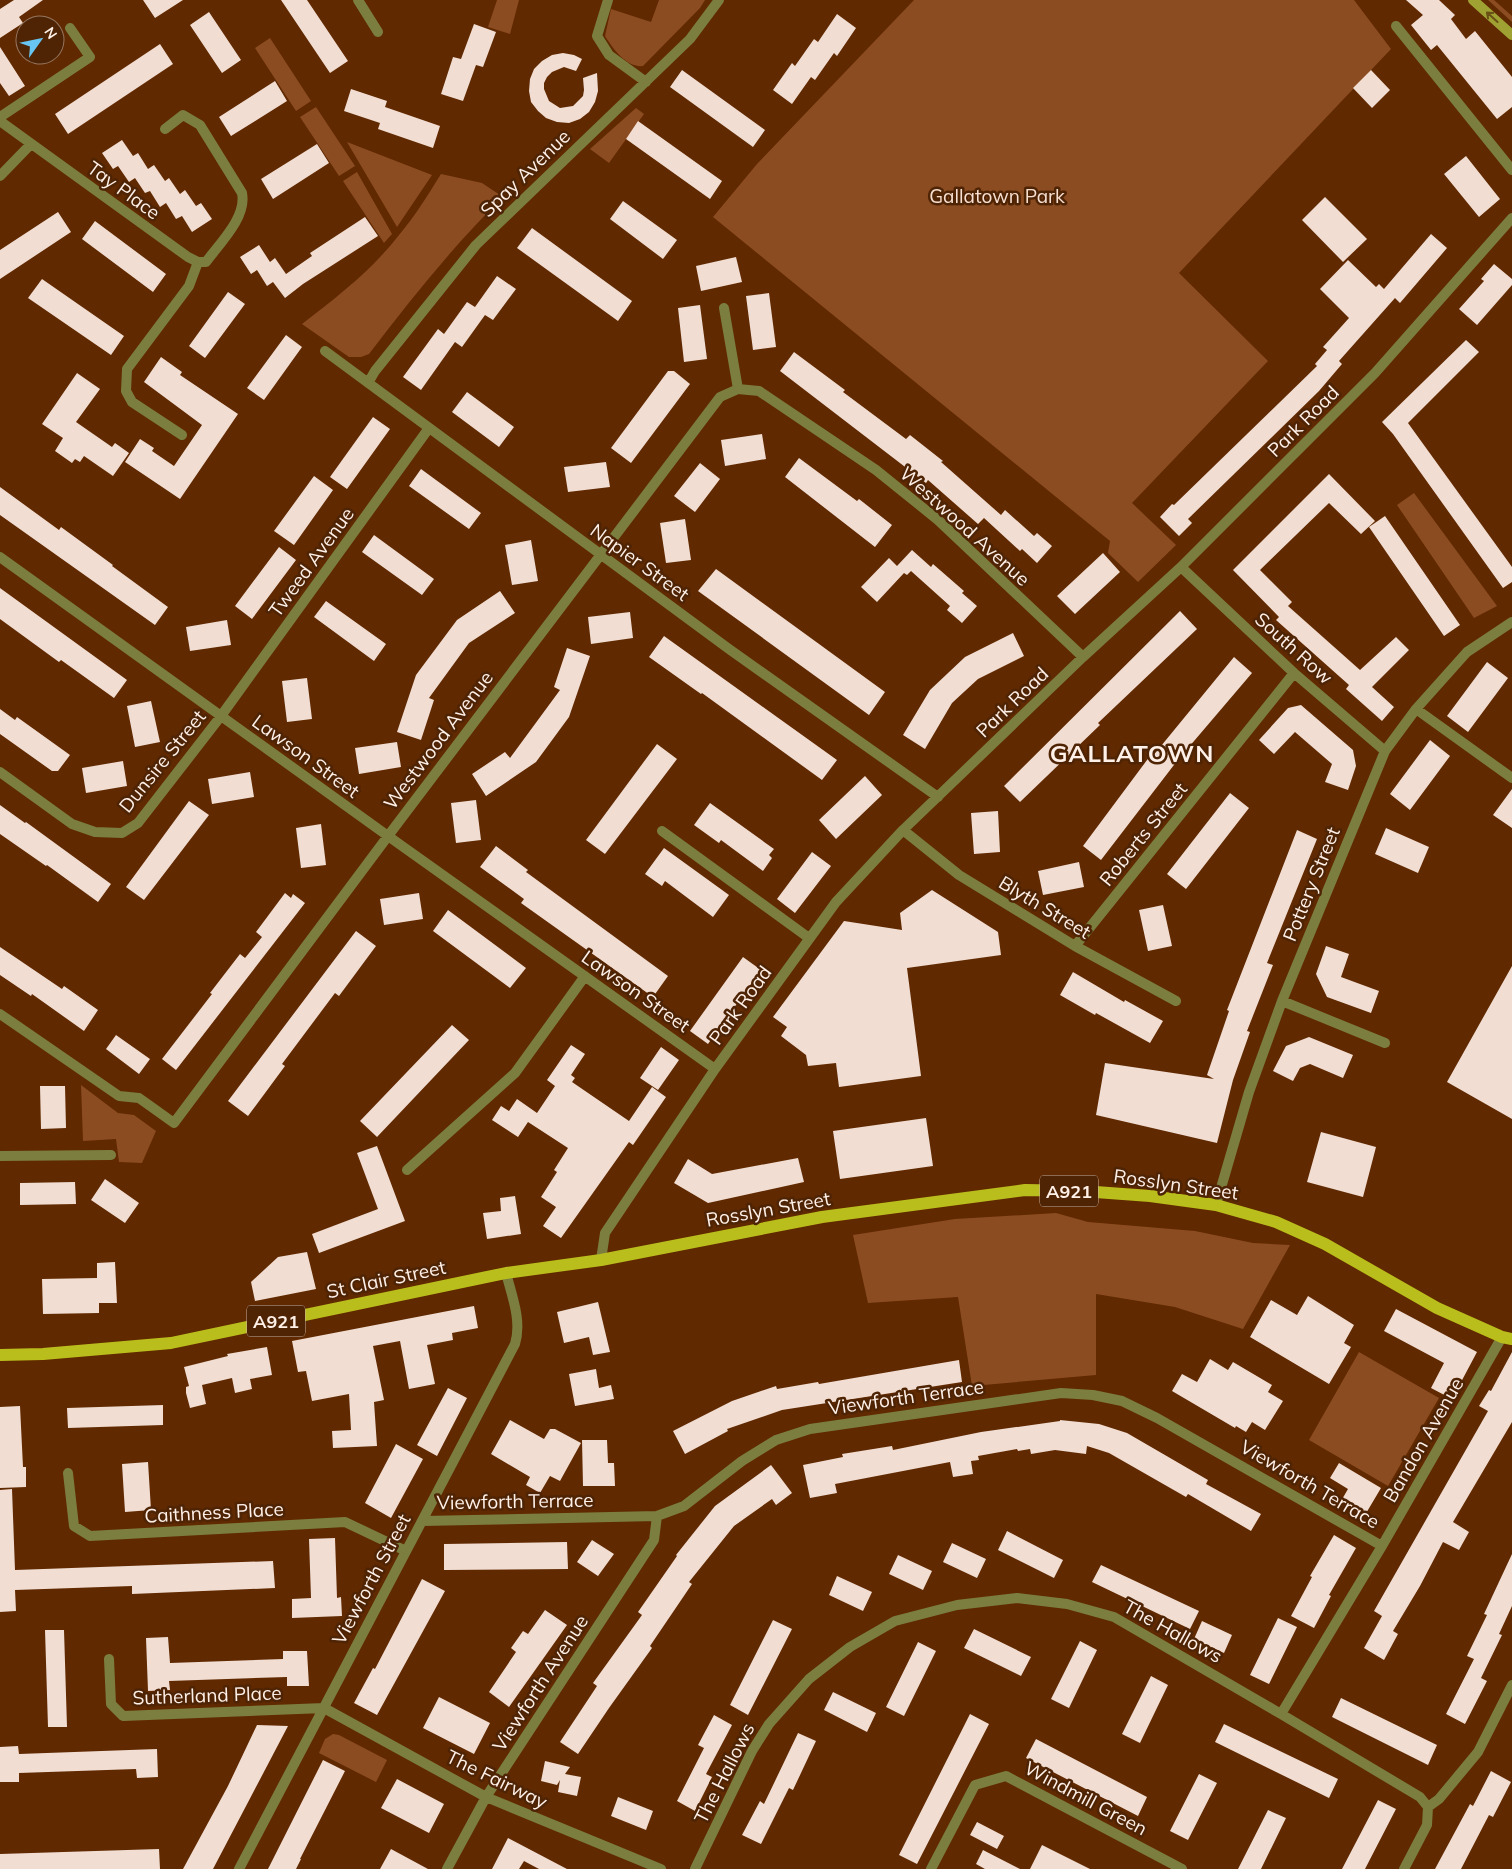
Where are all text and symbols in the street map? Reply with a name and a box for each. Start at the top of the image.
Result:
one-way arrow [1486,12,1499,23]
north arrow [15,15,65,65]
text: N [40,24,61,42]
street label: Spay Avenue [475,124,575,222]
street label: Tay Place [83,156,165,224]
park label: Gallatown Park [929,184,1065,208]
street label: Park Road [1262,380,1344,462]
street label: Westwood Avenue [895,461,1035,591]
street label: Tweed Avenue [263,502,359,622]
street label: Napier Street [586,518,694,606]
street label: South Row [1250,607,1338,689]
street label: Park Road [971,662,1053,742]
street label: Westwood Avenue [378,666,498,814]
street label: Dunsire Street [113,705,211,817]
street label: Lawson Street [248,709,365,803]
district label: GALLATOWN [1050,738,1214,768]
street label: Roberts Street [1094,777,1192,891]
street label: Pottery Street [1277,823,1345,945]
street label: Blyth Street [995,870,1096,944]
street label: Lawson Street [577,945,695,1037]
street label: Park Road [703,961,777,1049]
street label: Rosslyn Street [1112,1163,1240,1205]
road number: A921 [1040,1176,1098,1206]
street label: Rosslyn Street [704,1186,832,1232]
street label: St Clair Street [324,1255,448,1303]
road number: A921 [247,1305,305,1336]
street label: Bandon Avenue [1378,1373,1468,1507]
street label: Viewforth Terrace [827,1374,985,1420]
street label: Viewforth Terrace [1236,1434,1384,1534]
street label: Viewforth Terrace [436,1488,594,1514]
street label: Caithness Place [144,1496,284,1528]
street label: Viewforth Street [327,1509,416,1648]
street label: The Hallows [1119,1594,1227,1668]
street label: Viewforth Avenue [487,1610,593,1756]
street label: Sutherland Place [132,1680,282,1710]
street label: The Hallows [688,1719,760,1827]
street label: The Fairway [443,1744,551,1814]
street label: Windmill Green [1020,1756,1152,1840]

